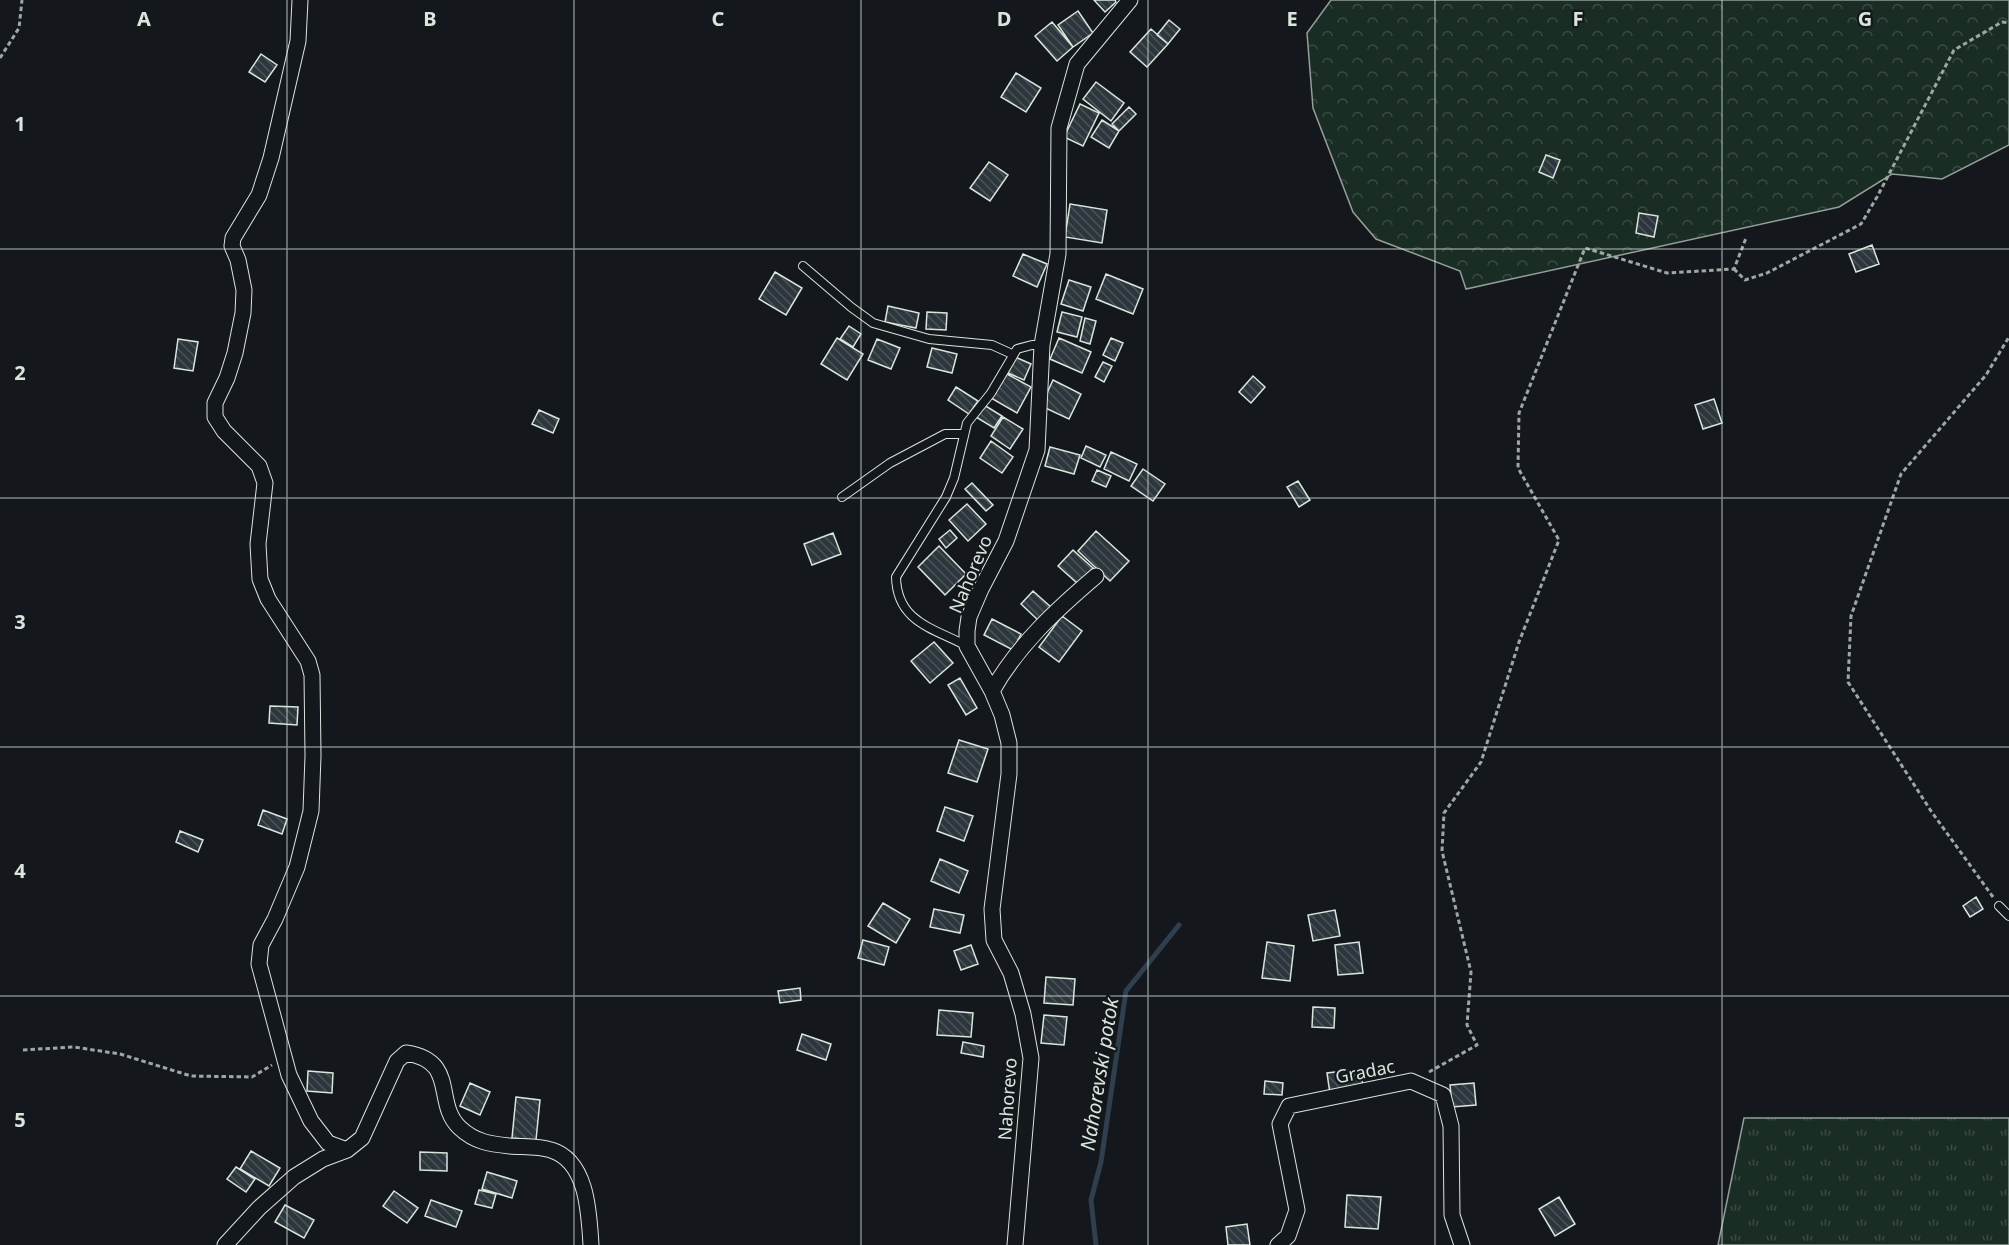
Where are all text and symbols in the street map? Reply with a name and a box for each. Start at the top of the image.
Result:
text: A [137,5,151,32]
text: B [423,5,437,32]
text: C [712,5,725,32]
text: D [997,5,1011,32]
text: E [1286,5,1298,32]
text: F [1573,5,1583,32]
text: G [1858,5,1872,32]
text: 1 [14,110,26,137]
text: 2 [14,359,26,386]
street label: Nahorevo [943,531,997,617]
text: 3 [14,608,26,635]
text: 4 [14,857,26,884]
water label: Nahorevski potok [1074,995,1125,1152]
street label: Gradac [1333,1053,1397,1089]
street label: Nahorevo [992,1057,1022,1141]
text: 5 [14,1106,26,1133]

